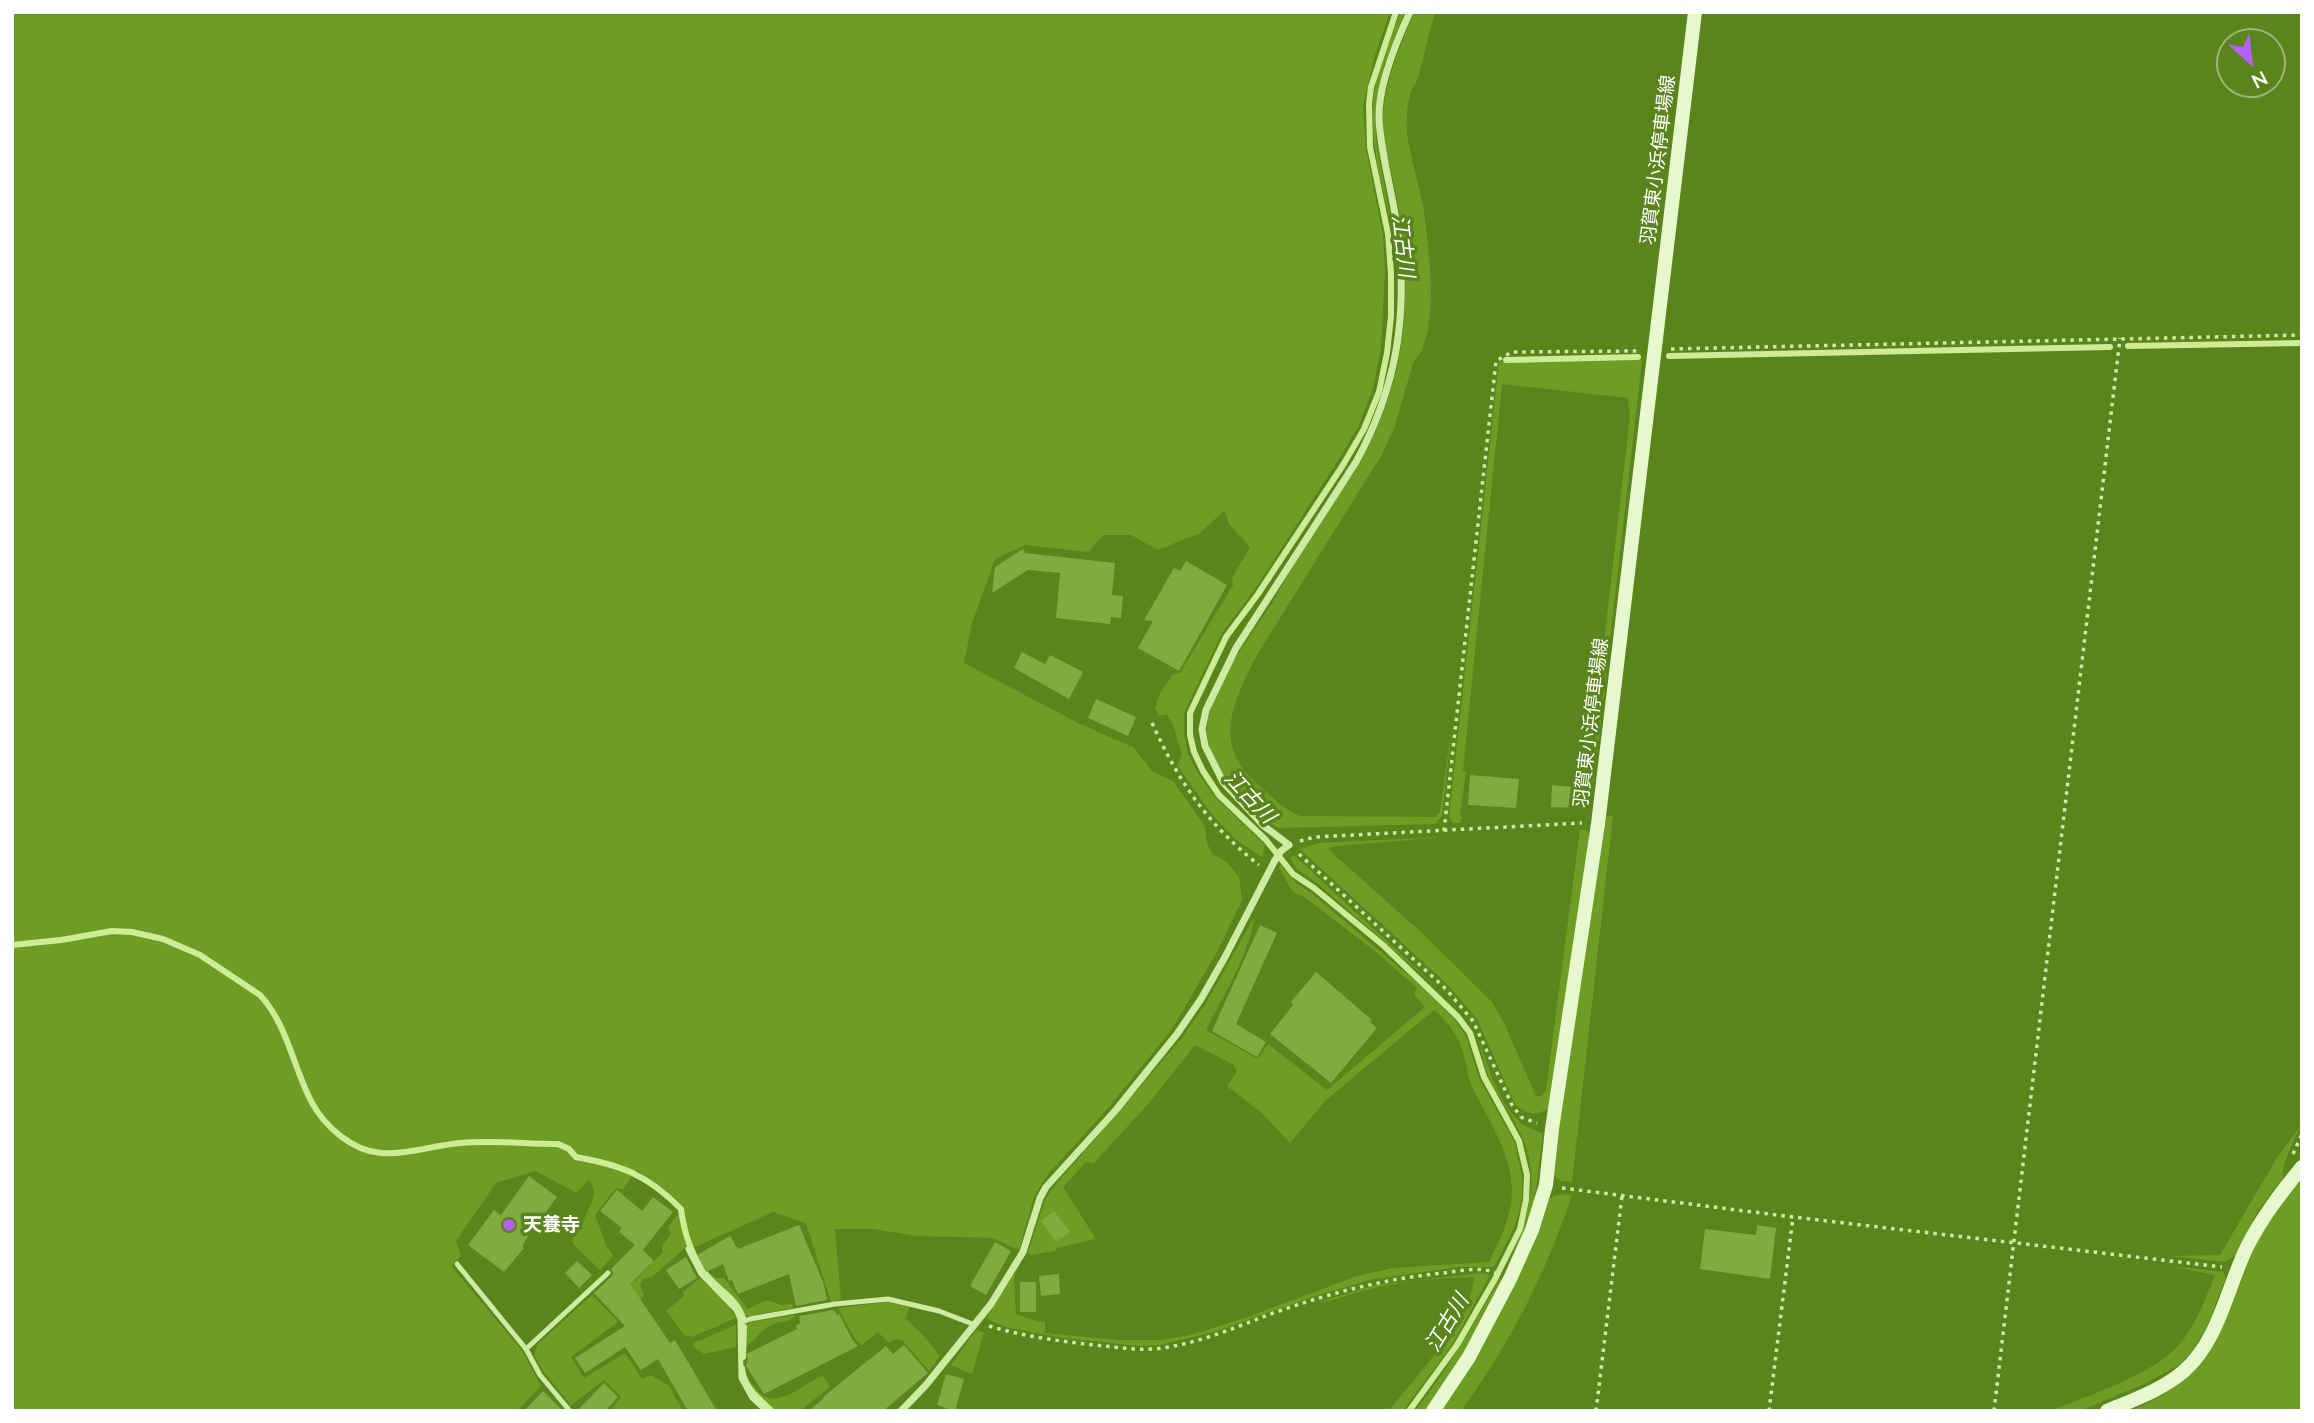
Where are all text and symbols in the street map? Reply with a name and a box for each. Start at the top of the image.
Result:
north arrow [2216,28,2286,98]
text: N [2248,67,2272,94]
street label: 羽賀東小浜停車場線 [1636,74,1680,246]
water label: 江古川 [1387,213,1419,279]
street label: 羽賀東小浜停車場線 [1569,637,1613,809]
water label: 江古川 [1219,765,1281,829]
place label: 天養寺 [523,1214,580,1236]
marker: 天養寺 [501,1217,517,1233]
water label: 江古川 [1420,1290,1474,1356]

